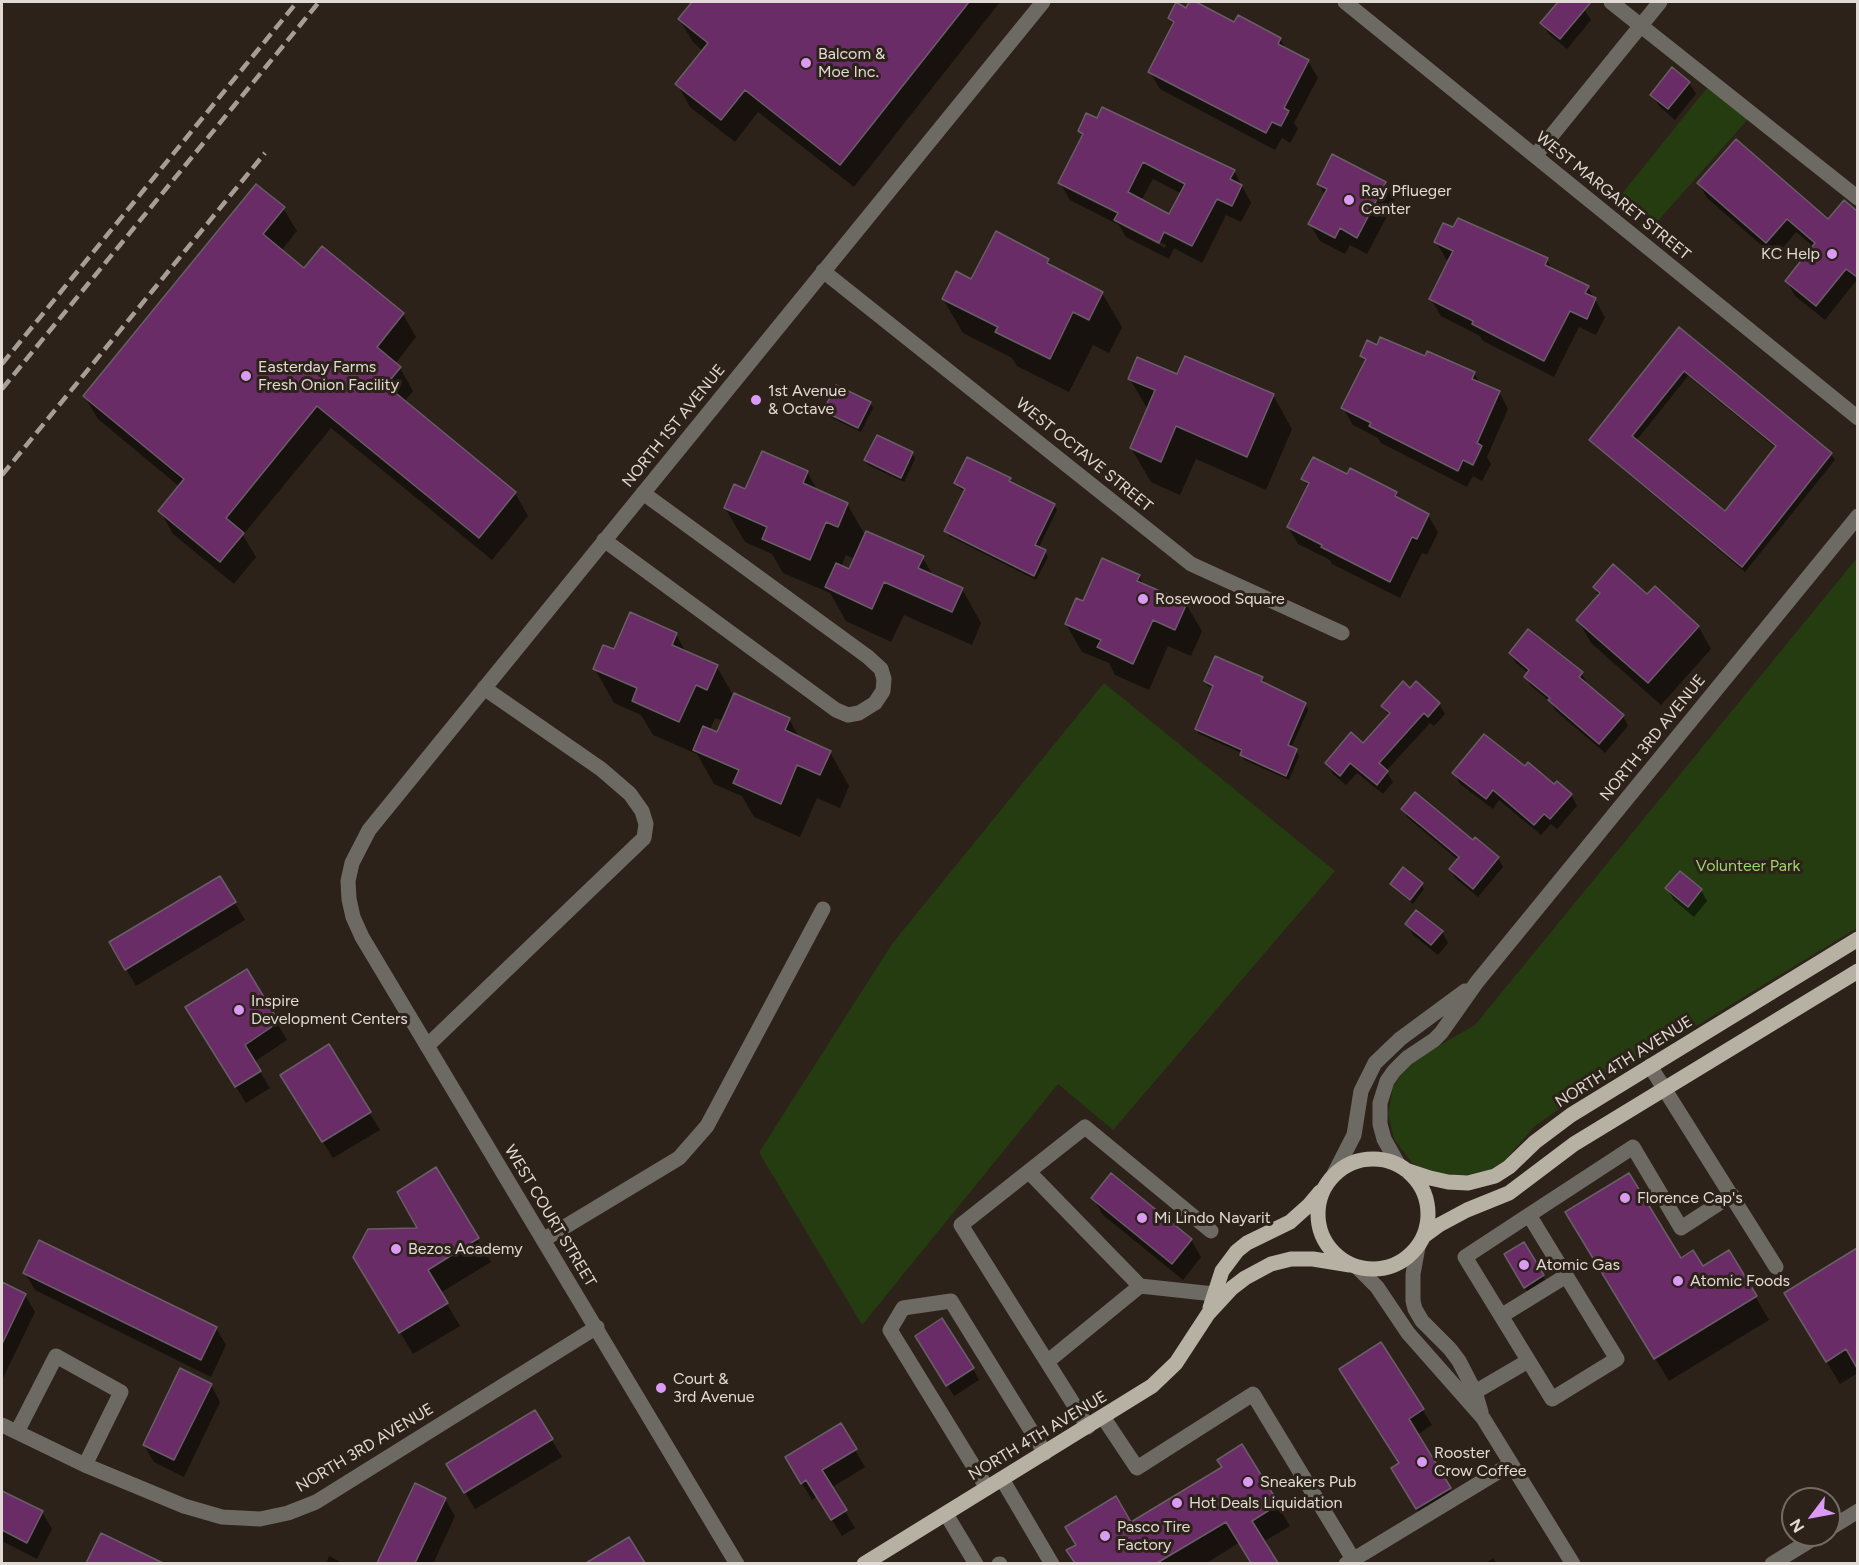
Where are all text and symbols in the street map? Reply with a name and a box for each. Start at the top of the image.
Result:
place label: Balcom & Moe Inc. [818,44,885,82]
marker: Balcom & Moe Inc. [799,56,813,70]
street label: WEST MARGARET STREET [1532,128,1694,264]
place label: Ray Pflueger Center [1361,181,1451,219]
marker: Ray Pflueger Center [1342,193,1356,207]
place label: KC Help [1761,244,1820,264]
marker: KC Help [1825,247,1839,261]
place label: Easterday Farms Fresh Onion Facility [258,357,399,395]
street label: NORTH 1ST AVENUE [619,361,729,491]
marker: Easterday Farms Fresh Onion Facility [239,369,253,383]
place label: 1st Avenue & Octave [768,381,846,419]
marker: 1st Avenue & Octave [749,393,763,407]
street label: WEST OCTAVE STREET [1012,394,1156,516]
place label: Rosewood Square [1155,589,1285,609]
marker: Rosewood Square [1136,592,1150,606]
street label: NORTH 3RD AVENUE [1596,671,1710,805]
park label: Volunteer Park [1696,856,1800,876]
place label: Inspire Development Centers [251,991,408,1029]
marker: Inspire Development Centers [232,1003,246,1017]
street label: NORTH 4TH AVENUE [1552,1012,1696,1112]
street label: WEST COURT STREET [500,1142,600,1290]
place label: Florence Cap's [1637,1188,1743,1208]
marker: Florence Cap's [1618,1191,1632,1205]
place label: Mi Lindo Nayarit [1154,1208,1271,1228]
marker: Mi Lindo Nayarit [1135,1211,1149,1225]
place label: Bezos Academy [408,1239,523,1259]
marker: Bezos Academy [389,1242,403,1256]
place label: Atomic Gas [1536,1255,1620,1275]
marker: Atomic Gas [1517,1258,1531,1272]
place label: Atomic Foods [1690,1271,1790,1291]
marker: Atomic Foods [1671,1274,1685,1288]
place label: Court & 3rd Avenue [673,1369,755,1407]
marker: Court & 3rd Avenue [654,1381,668,1395]
street label: NORTH 4TH AVENUE [965,1387,1111,1485]
street label: NORTH 3RD AVENUE [293,1399,437,1497]
place label: Rooster Crow Coffee [1434,1443,1527,1481]
marker: Rooster Crow Coffee [1415,1455,1429,1469]
place label: Sneakers Pub [1260,1472,1356,1492]
marker: Sneakers Pub [1241,1475,1255,1489]
north arrow [1781,1487,1841,1547]
place label: Hot Deals Liquidation [1189,1493,1343,1513]
marker: Hot Deals Liquidation [1170,1496,1184,1510]
text: N [1786,1515,1808,1536]
place label: Pasco Tire Factory [1117,1517,1190,1555]
marker: Pasco Tire Factory [1098,1529,1112,1543]

